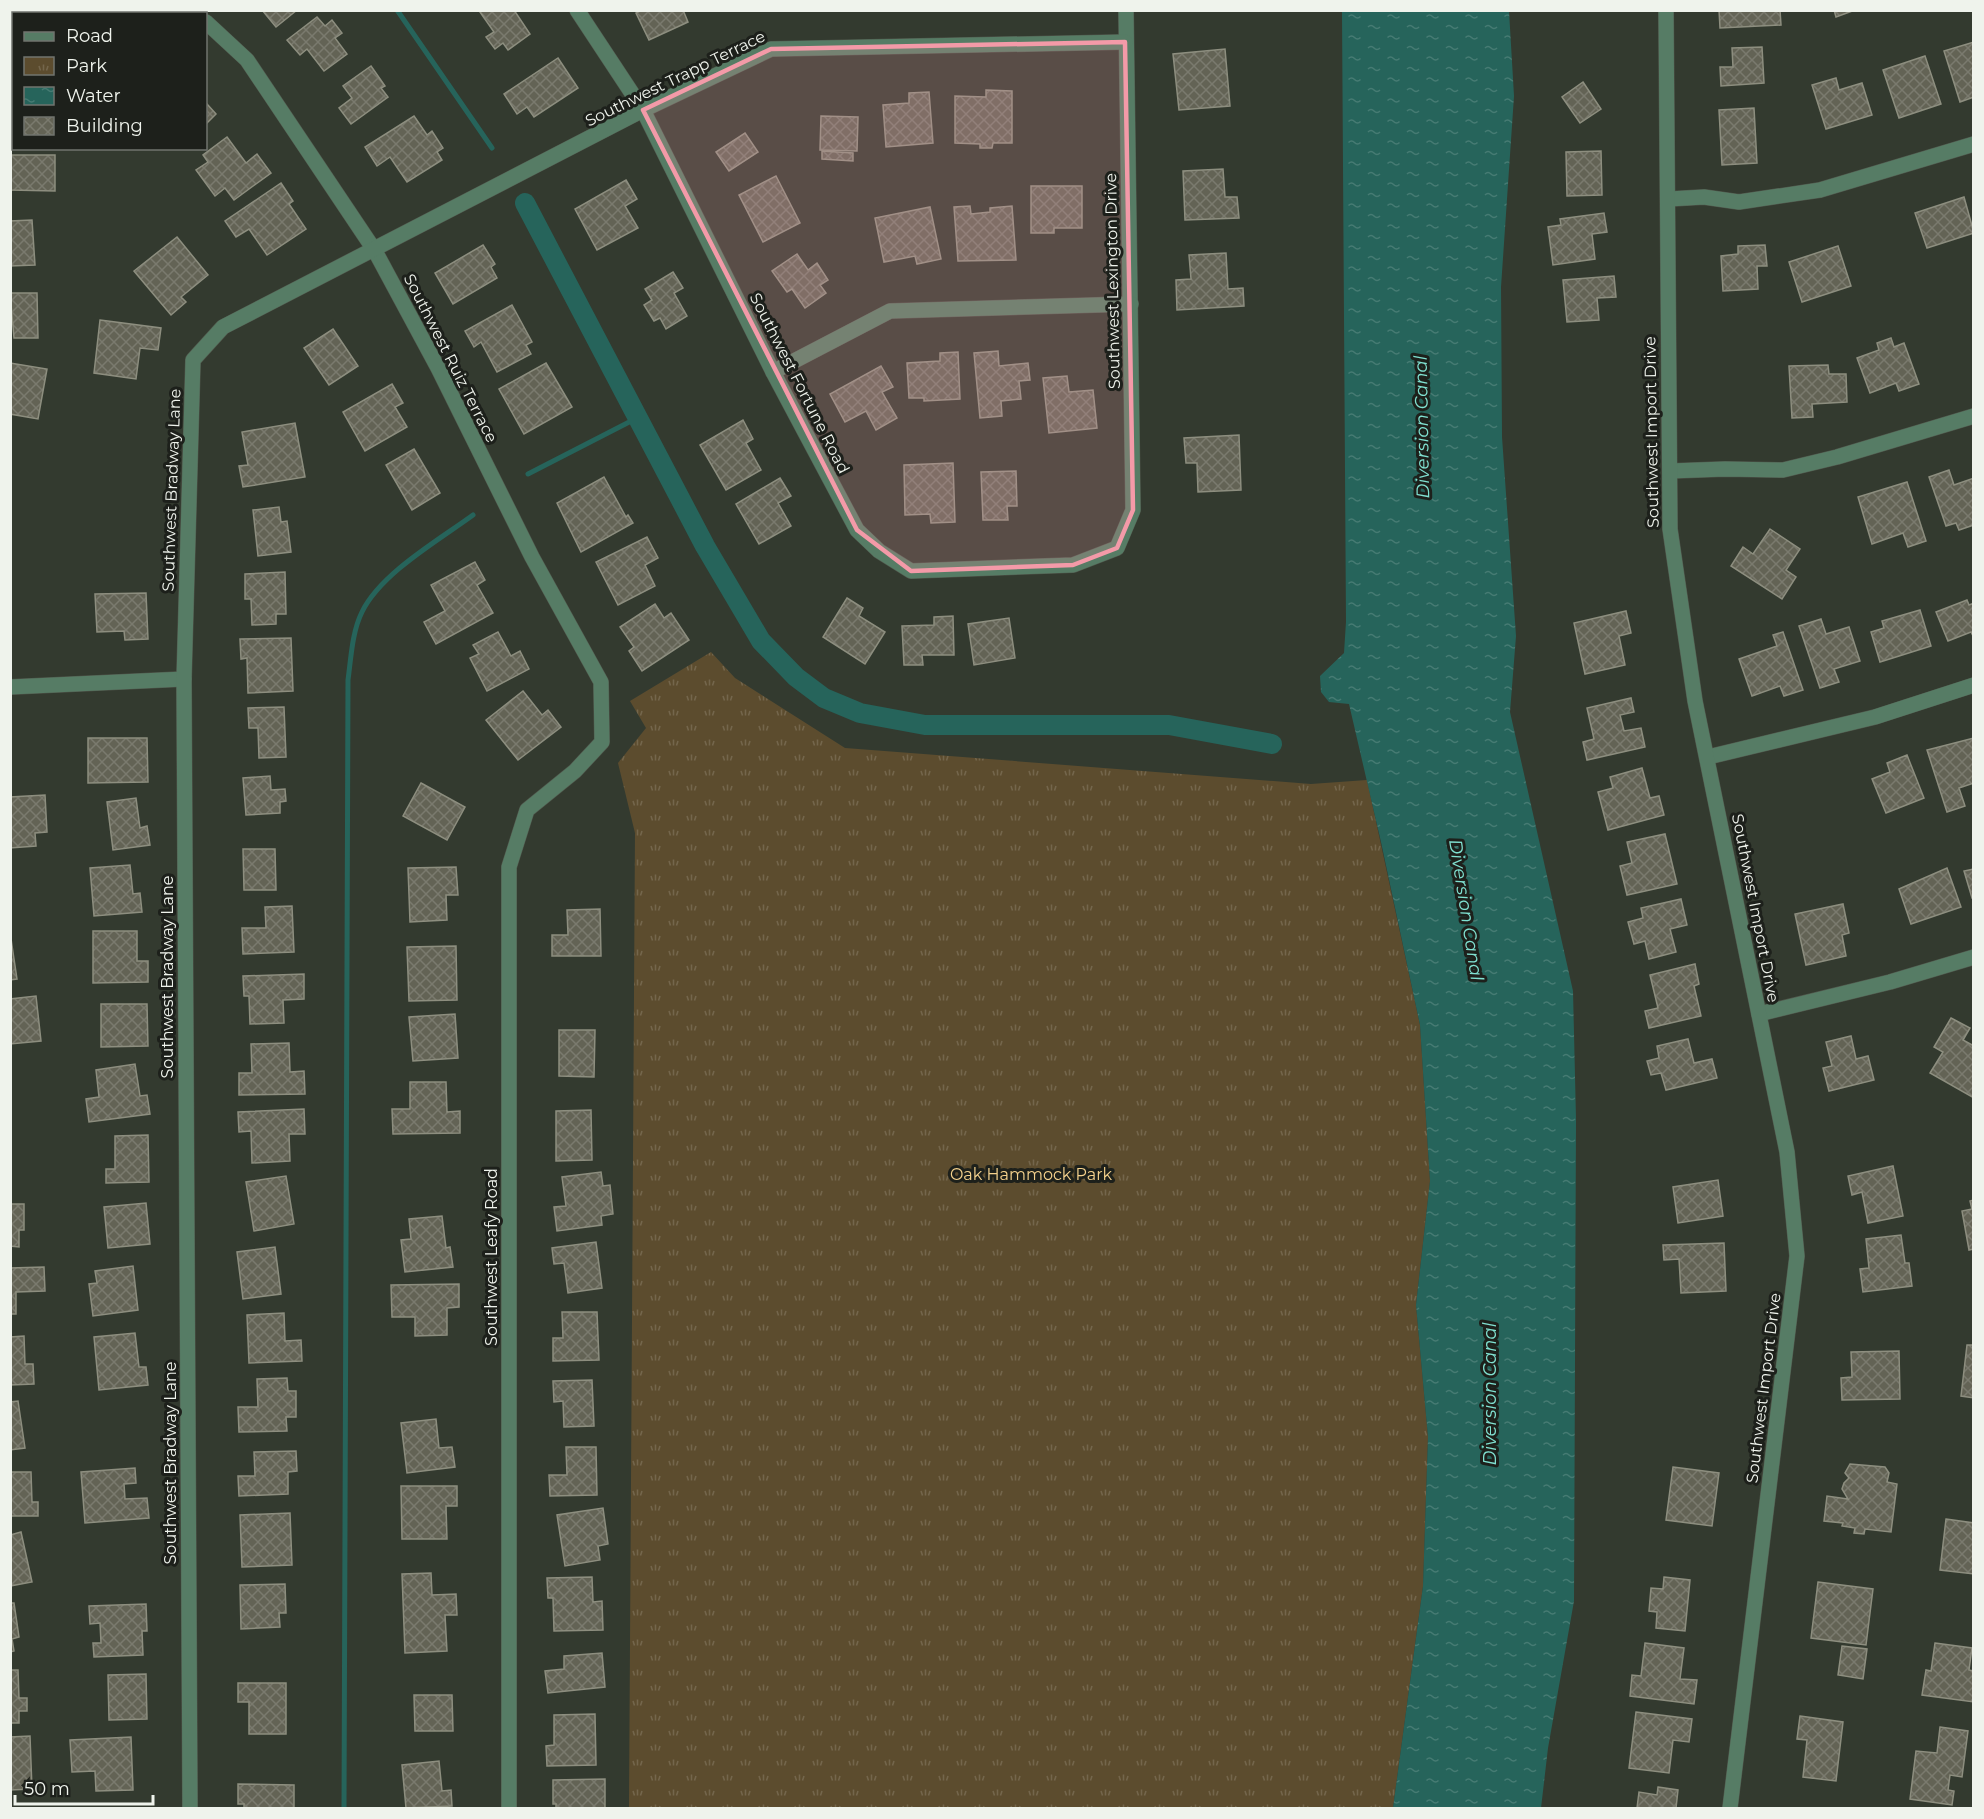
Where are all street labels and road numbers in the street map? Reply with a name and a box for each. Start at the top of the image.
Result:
street label: Southwest Trapp Terrace [582,27,768,130]
street label: Southwest Lexington Drive [1101,173,1124,389]
street label: Southwest Ruiz Terrace [400,271,501,446]
street label: Southwest Fortune Road [746,290,853,477]
street label: Southwest Import Drive [1640,336,1663,528]
street label: Southwest Bradway Lane [158,388,185,592]
street label: Southwest Import Drive [1728,812,1783,1004]
street label: Southwest Bradway Lane [158,876,177,1078]
street label: Southwest Leafy Road [482,1168,501,1346]
street label: Southwest Import Drive [1742,1292,1785,1484]
street label: Southwest Bradway Lane [161,1362,180,1564]

